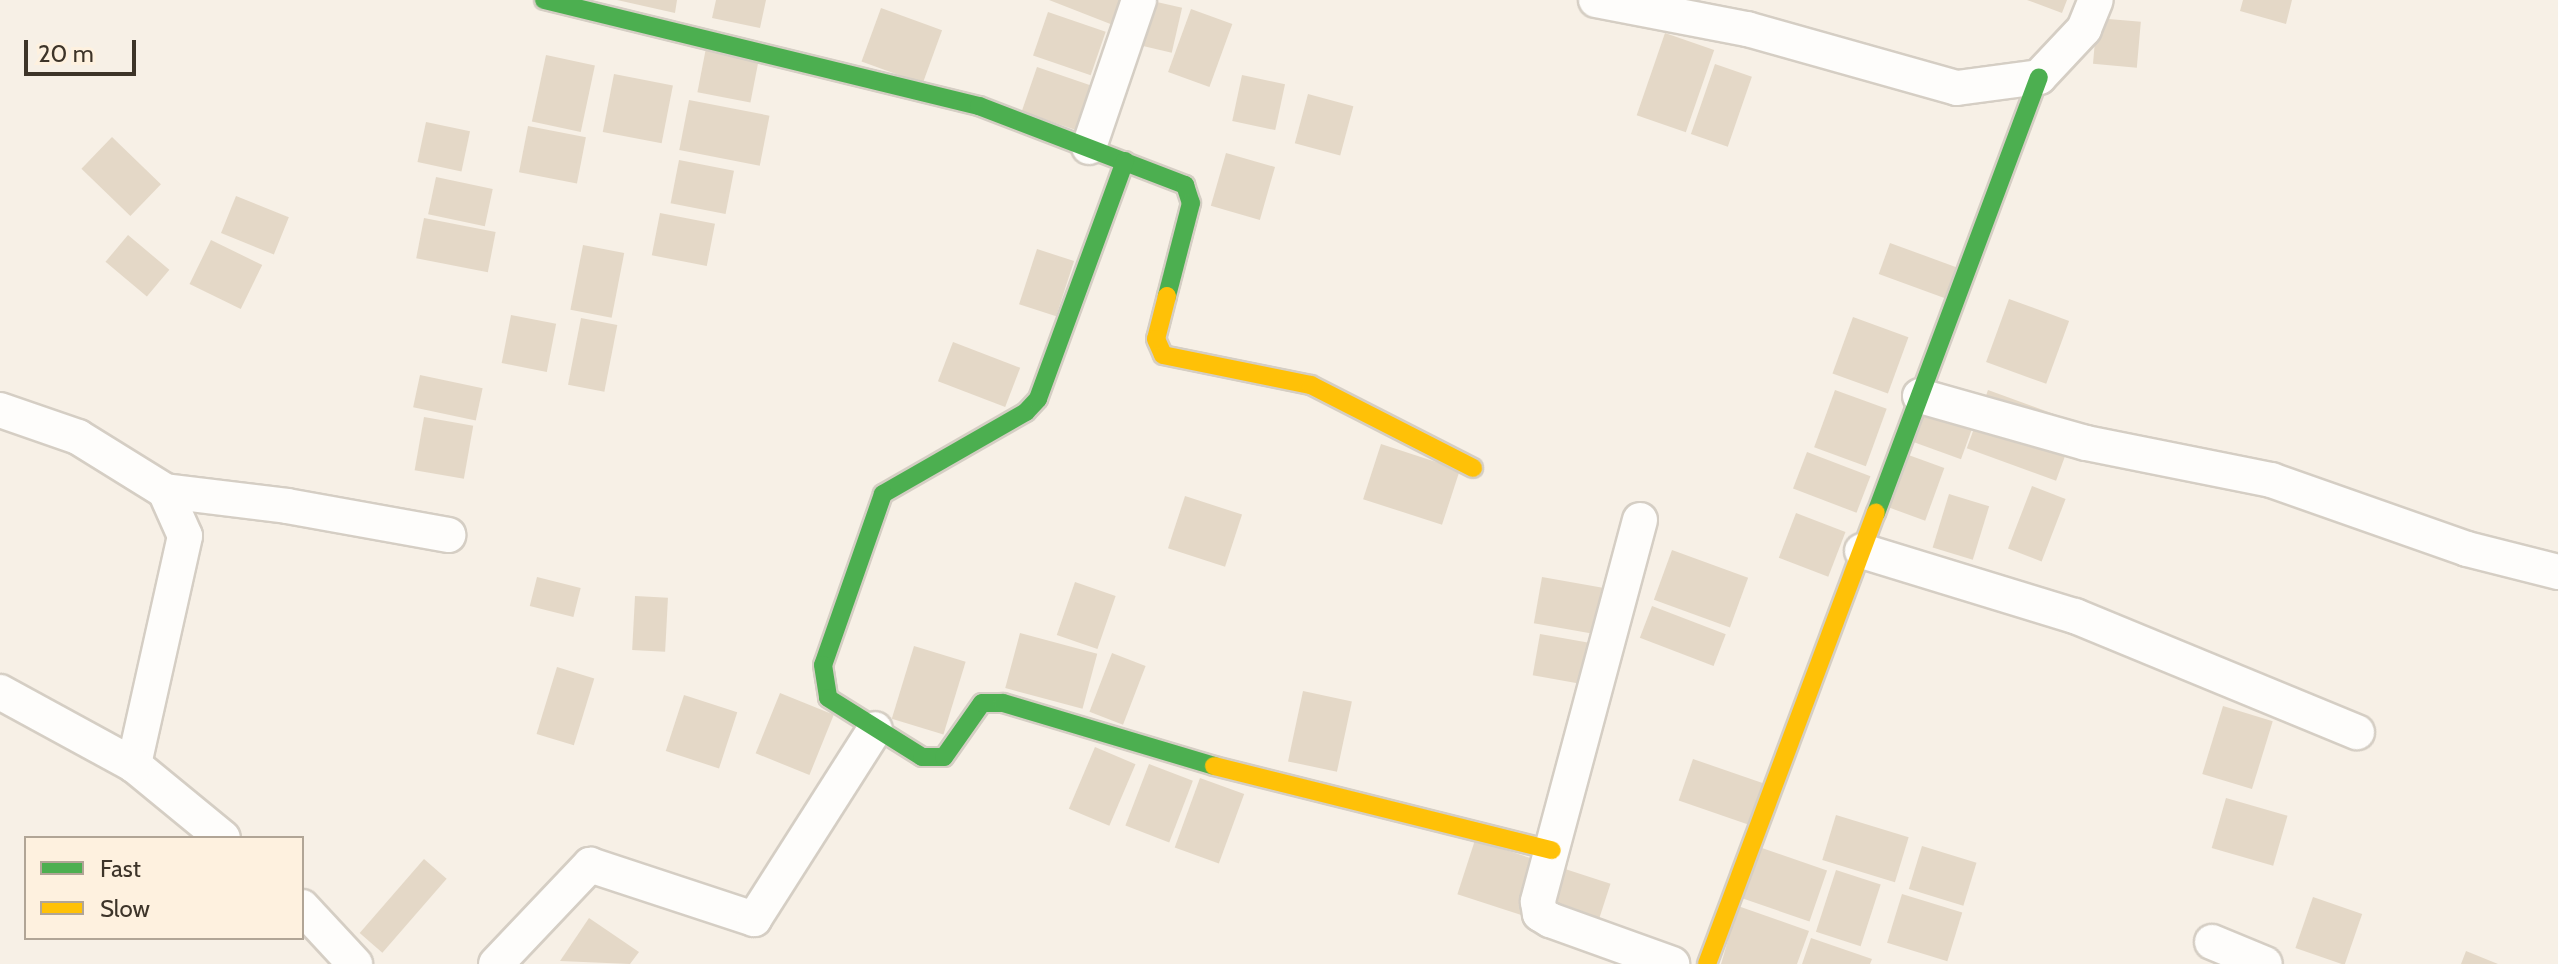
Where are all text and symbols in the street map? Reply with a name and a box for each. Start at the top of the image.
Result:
scale bar [28,24,140,74]
text: 20 m [38,39,94,68]
legend [24,836,304,940]
text: Fast [100,854,141,883]
text: Slow [100,894,150,923]

